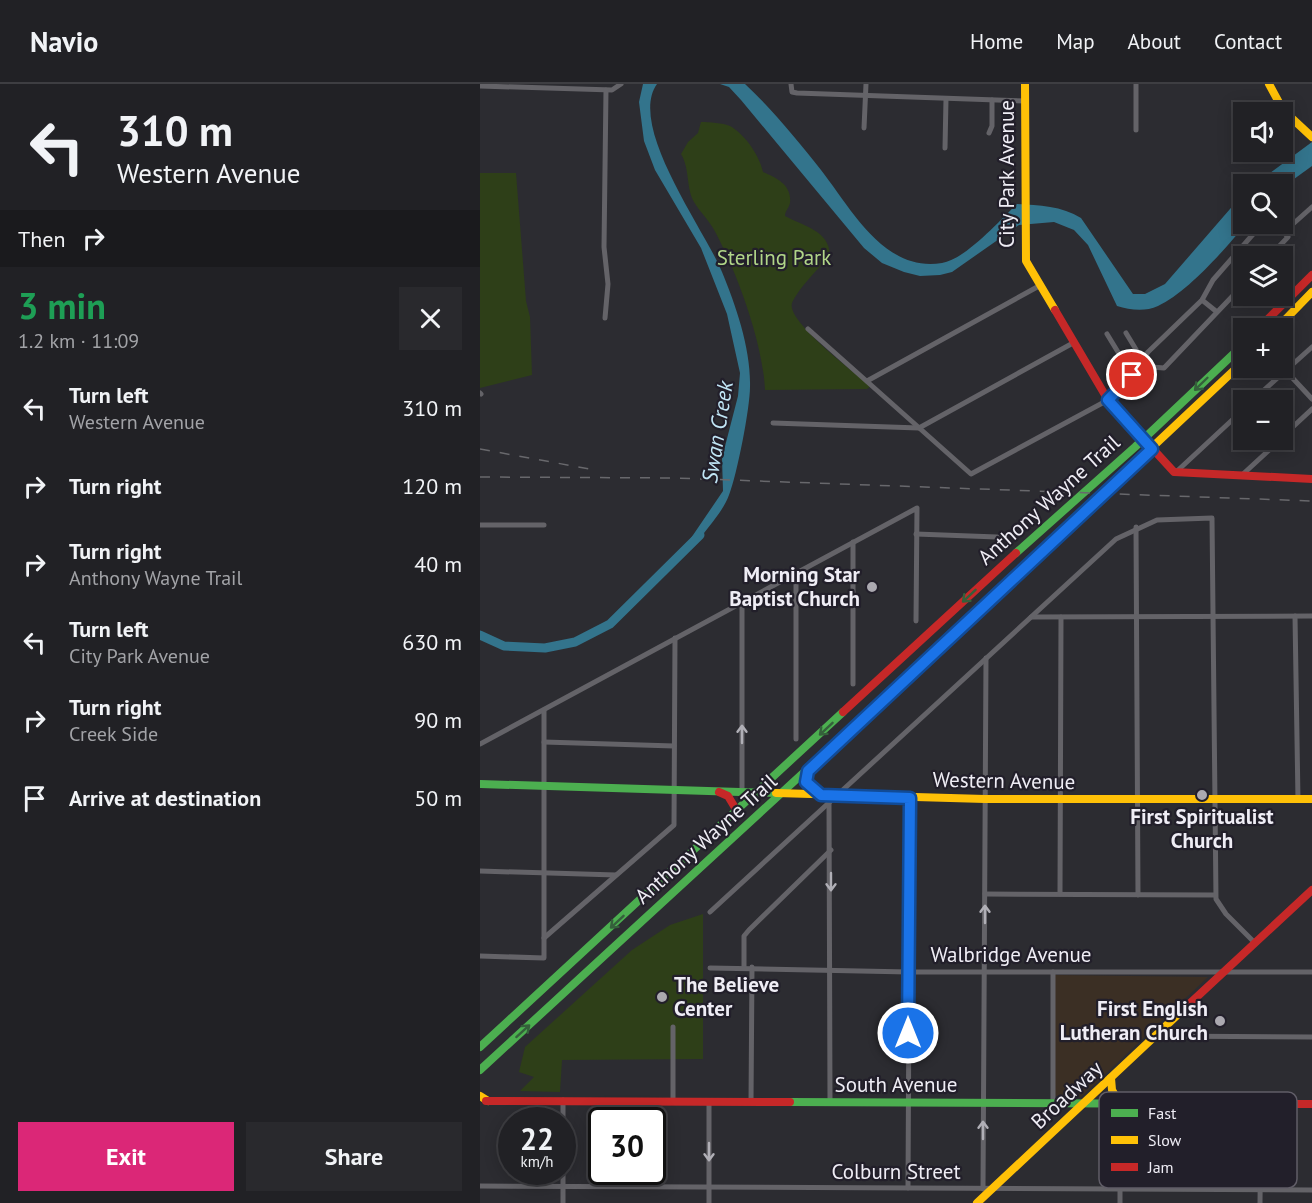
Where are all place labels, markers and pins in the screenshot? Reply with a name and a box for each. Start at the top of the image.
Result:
pin [1106,349,1157,400]
place label: Morning Star Baptist Church [729,561,861,612]
marker: Morning Star Baptist Church [865,580,879,594]
marker: First Spiritualist Church [1195,788,1209,802]
place label: First Spiritualist Church [1130,803,1274,854]
place label: The Believe Center [674,971,779,1022]
marker: The Believe Center [655,990,669,1004]
place label: First English Lutheran Church [1060,995,1208,1046]
marker: First English Lutheran Church [1213,1014,1227,1028]

